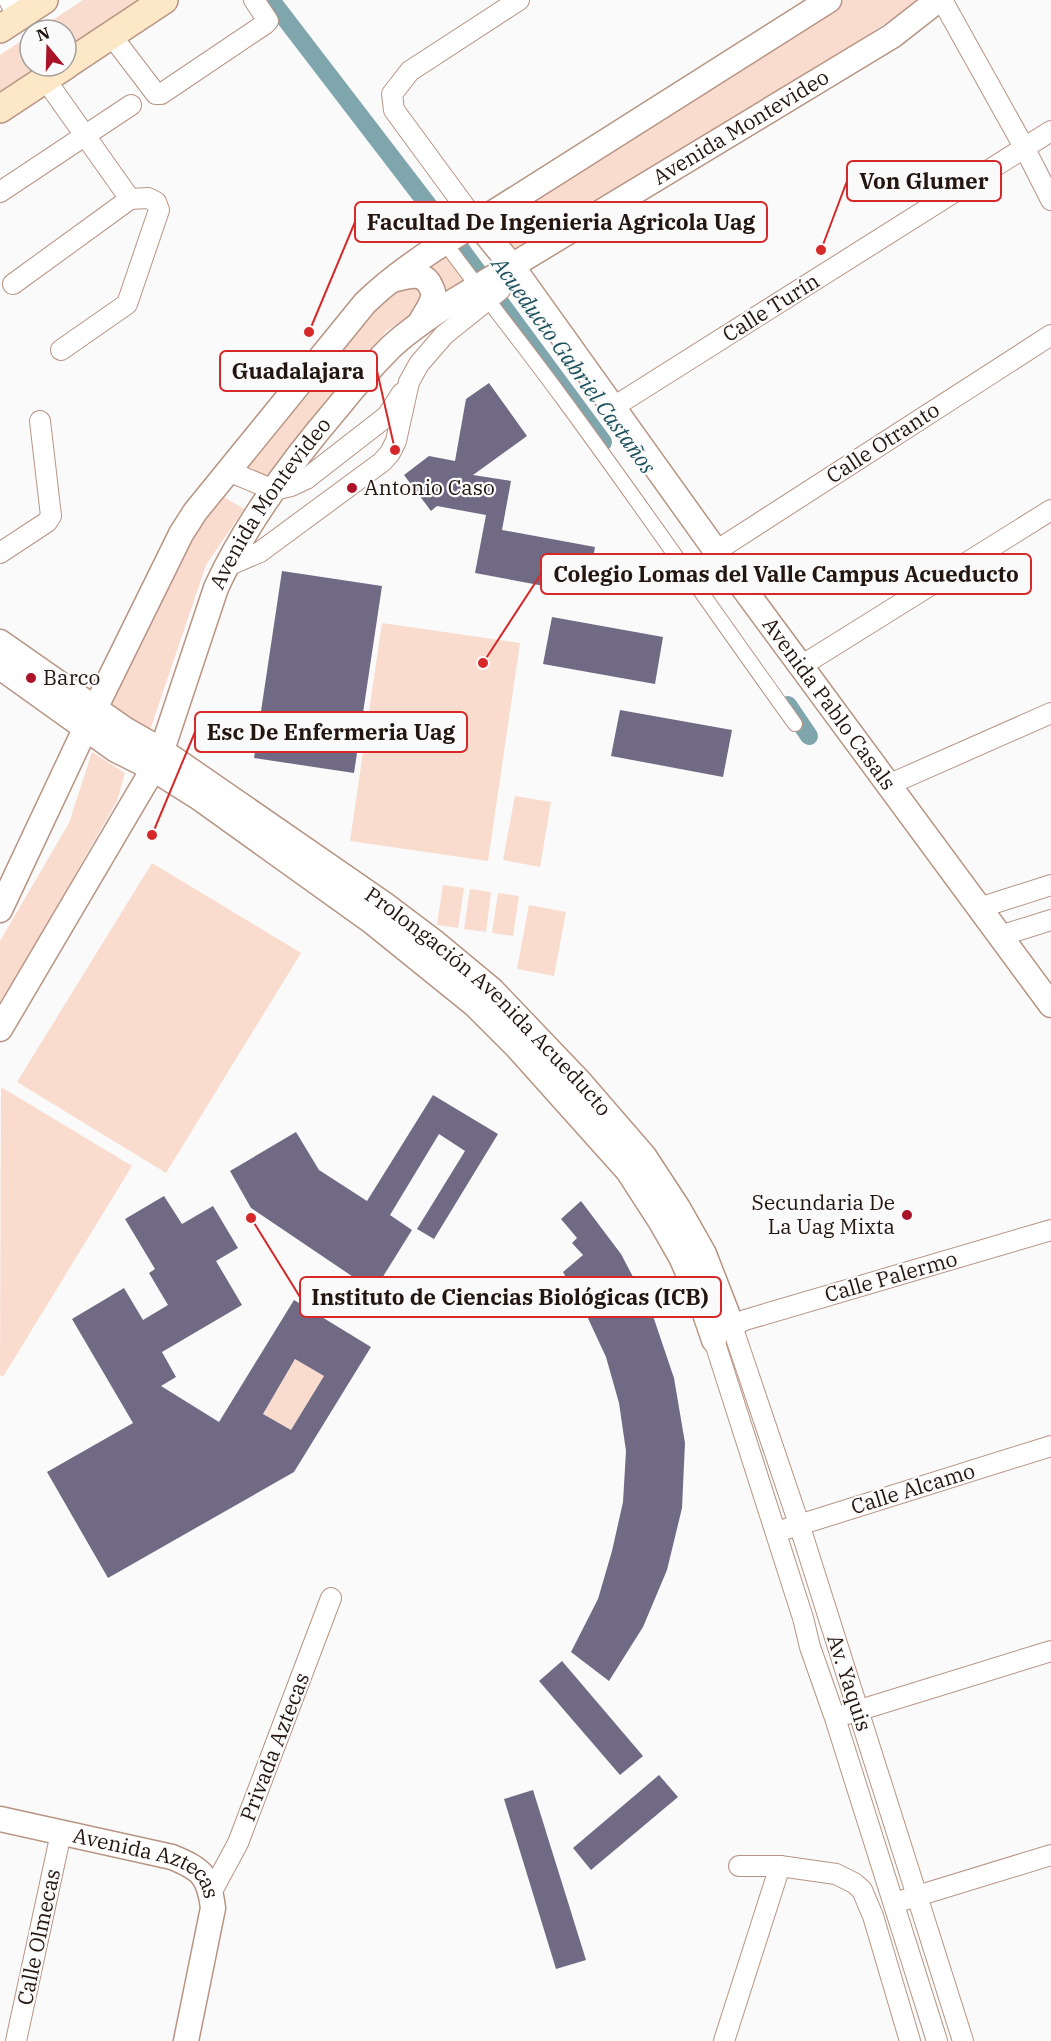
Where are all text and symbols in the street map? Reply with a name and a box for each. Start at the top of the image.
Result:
north arrow [18,18,78,78]
text: N [34,22,52,45]
street label: Avenida Montevideo [647,62,834,191]
callout: Von Glumer [847,161,1001,201]
text: Von Glumer [859,166,989,195]
callout: Facultad De Ingenieria Agricola Uag [355,202,767,242]
text: Facultad De Ingenieria Agricola Uag [367,207,755,236]
water label: Acueducto Gabriel Castaños [485,249,663,480]
street label: Calle Turín [717,266,824,348]
callout: Guadalajara [220,351,377,391]
text: Guadalajara [231,356,365,385]
street label: Calle Otranto [821,395,944,489]
street label: Avenida Montevideo [202,411,337,594]
place label: Antonio Caso [364,473,495,501]
marker: Antonio Caso [345,481,359,495]
callout: Colegio Lomas del Valle Campus Acueducto [541,554,1031,594]
text: Colegio Lomas del Valle Campus Acueducto [553,559,1019,588]
street label: Avenida Pablo Casals [757,611,903,795]
place label: Barco [43,663,100,691]
marker: Barco [24,671,38,685]
callout: Esc De Enfermeria Uag [195,712,467,752]
text: Esc De Enfermeria Uag [207,717,455,746]
street label: Prolongación Avenida Acueducto [360,880,618,1122]
place label: Secundaria De La Uag Mixta [752,1188,895,1240]
marker: Secundaria De La Uag Mixta [900,1208,914,1222]
street label: Calle Palermo [821,1244,960,1308]
callout: Instituto de Ciencias Biológicas (ICB) [300,1277,721,1317]
text: Instituto de Ciencias Biológicas (ICB) [311,1282,709,1311]
street label: Calle Alcamo [847,1456,978,1520]
street label: Av. Yaquis [821,1631,879,1735]
street label: Privada Aztecas [233,1668,315,1825]
street label: Avenida Aztecas [70,1821,226,1901]
street label: Calle Olmecas [10,1866,66,2008]

